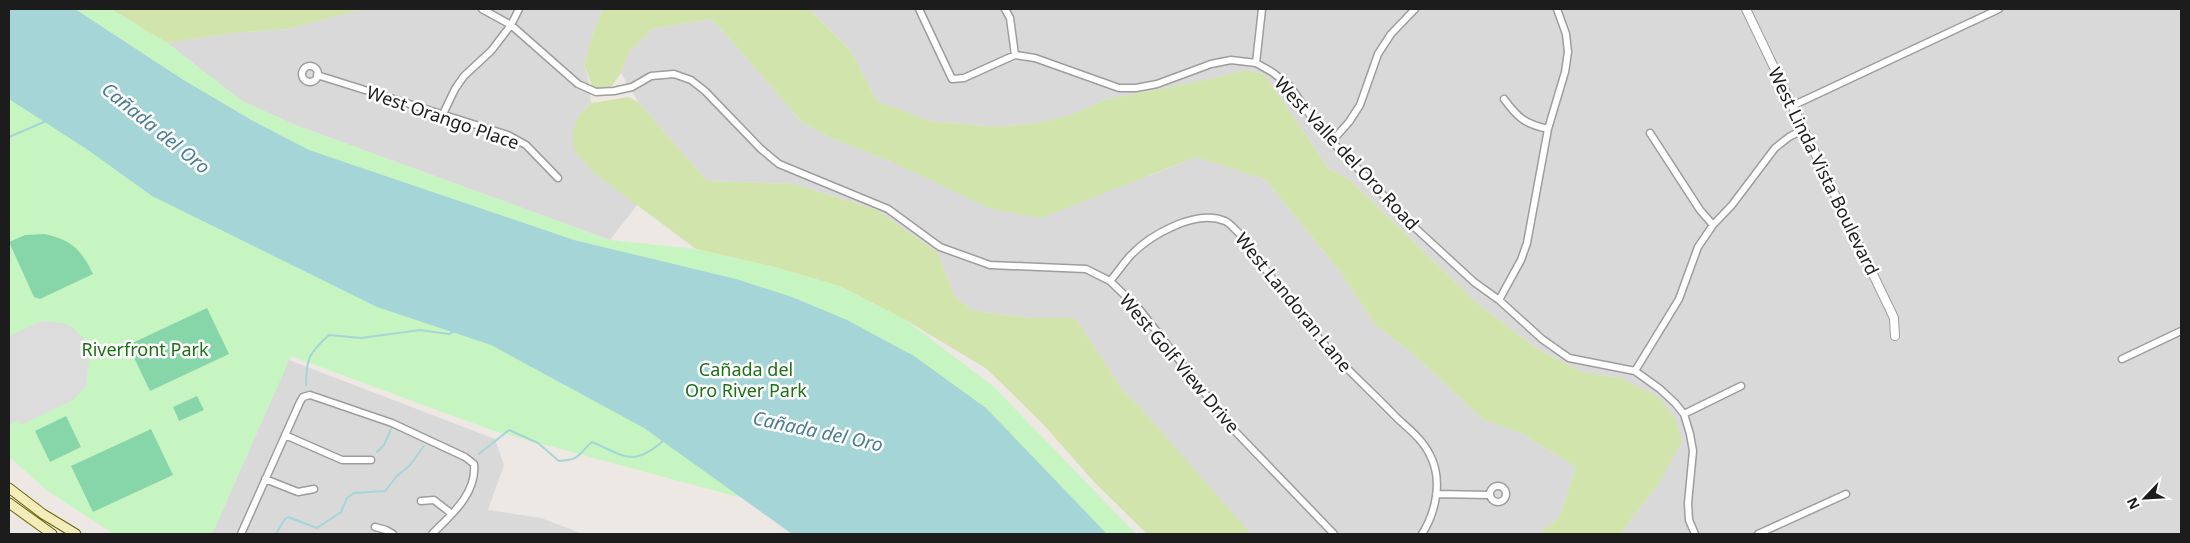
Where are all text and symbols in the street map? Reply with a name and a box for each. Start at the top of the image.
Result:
street label: West Linda Vista Boulevard [1763,63,1885,279]
street label: West Valle del Oro Road [1270,71,1424,235]
water label: Cañada del Oro [96,76,216,180]
street label: West Orango Place [364,80,522,154]
street label: West Landoran Lane [1230,227,1358,377]
street label: West Golf View Drive [1115,288,1245,438]
park label: Riverfront Park [81,337,209,361]
park label: Cañada del Oro River Park [685,357,807,402]
water label: Cañada del Oro [751,405,885,457]
north arrow [2120,473,2170,523]
text: N [2122,495,2144,513]

